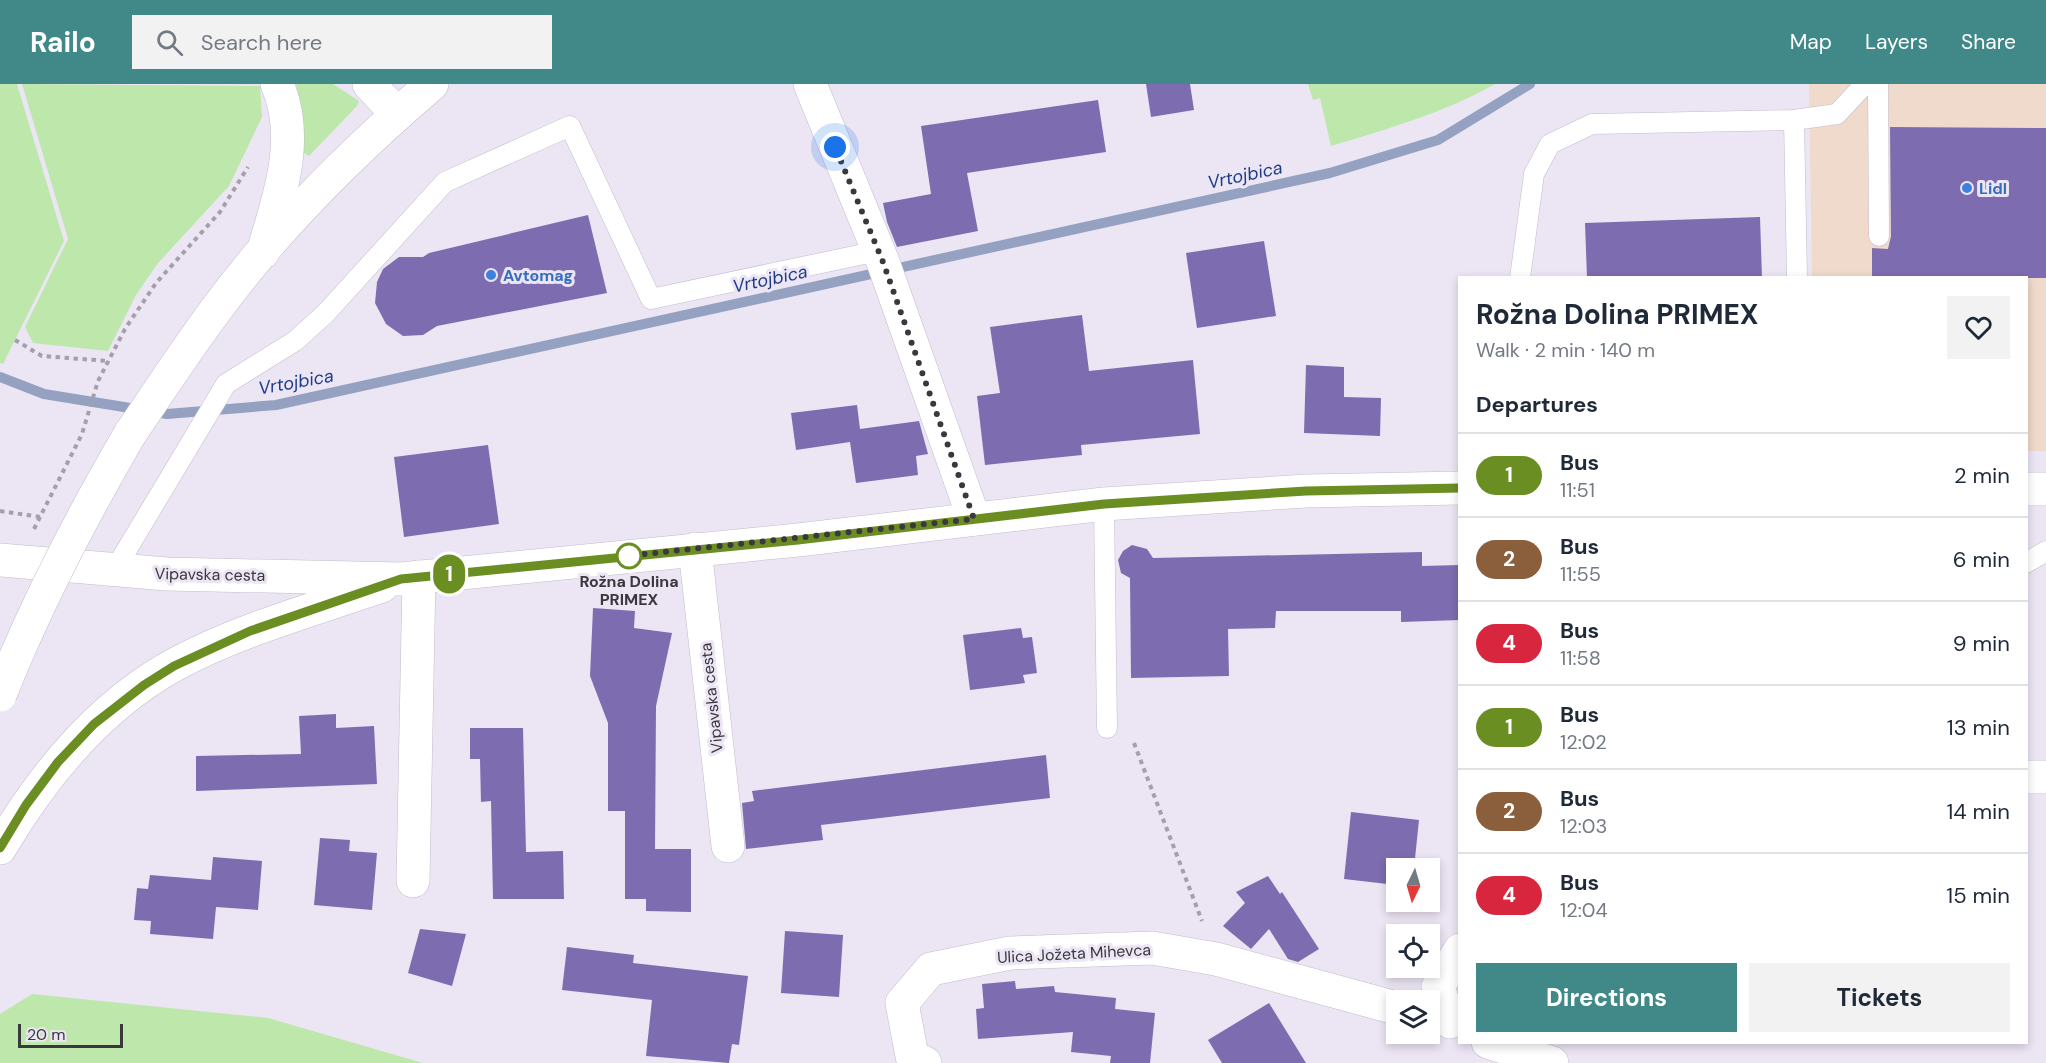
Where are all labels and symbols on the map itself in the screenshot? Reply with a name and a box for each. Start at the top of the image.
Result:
your location [820,132,850,162]
water label: Vrtojbica [1205,155,1285,195]
place label: Lidl [1979,178,2007,199]
marker: Lidl [1960,181,1974,195]
water label: Vrtojbica [730,259,810,299]
place label: Avtomag [503,265,573,286]
marker: Avtomag [484,268,498,282]
water label: Vrtojbica [256,364,336,400]
marker: Rožna Dolina PRIMEX [616,543,642,569]
line badge: 1 [430,554,468,594]
street label: Vipavska cesta [154,563,266,586]
place label: Rožna Dolina PRIMEX [579,571,679,610]
street label: Vipavska cesta [695,642,728,754]
north arrow [1386,858,1440,912]
street label: Ulica Jožeta Mihevca [997,939,1151,968]
scale bar [18,1021,123,1048]

